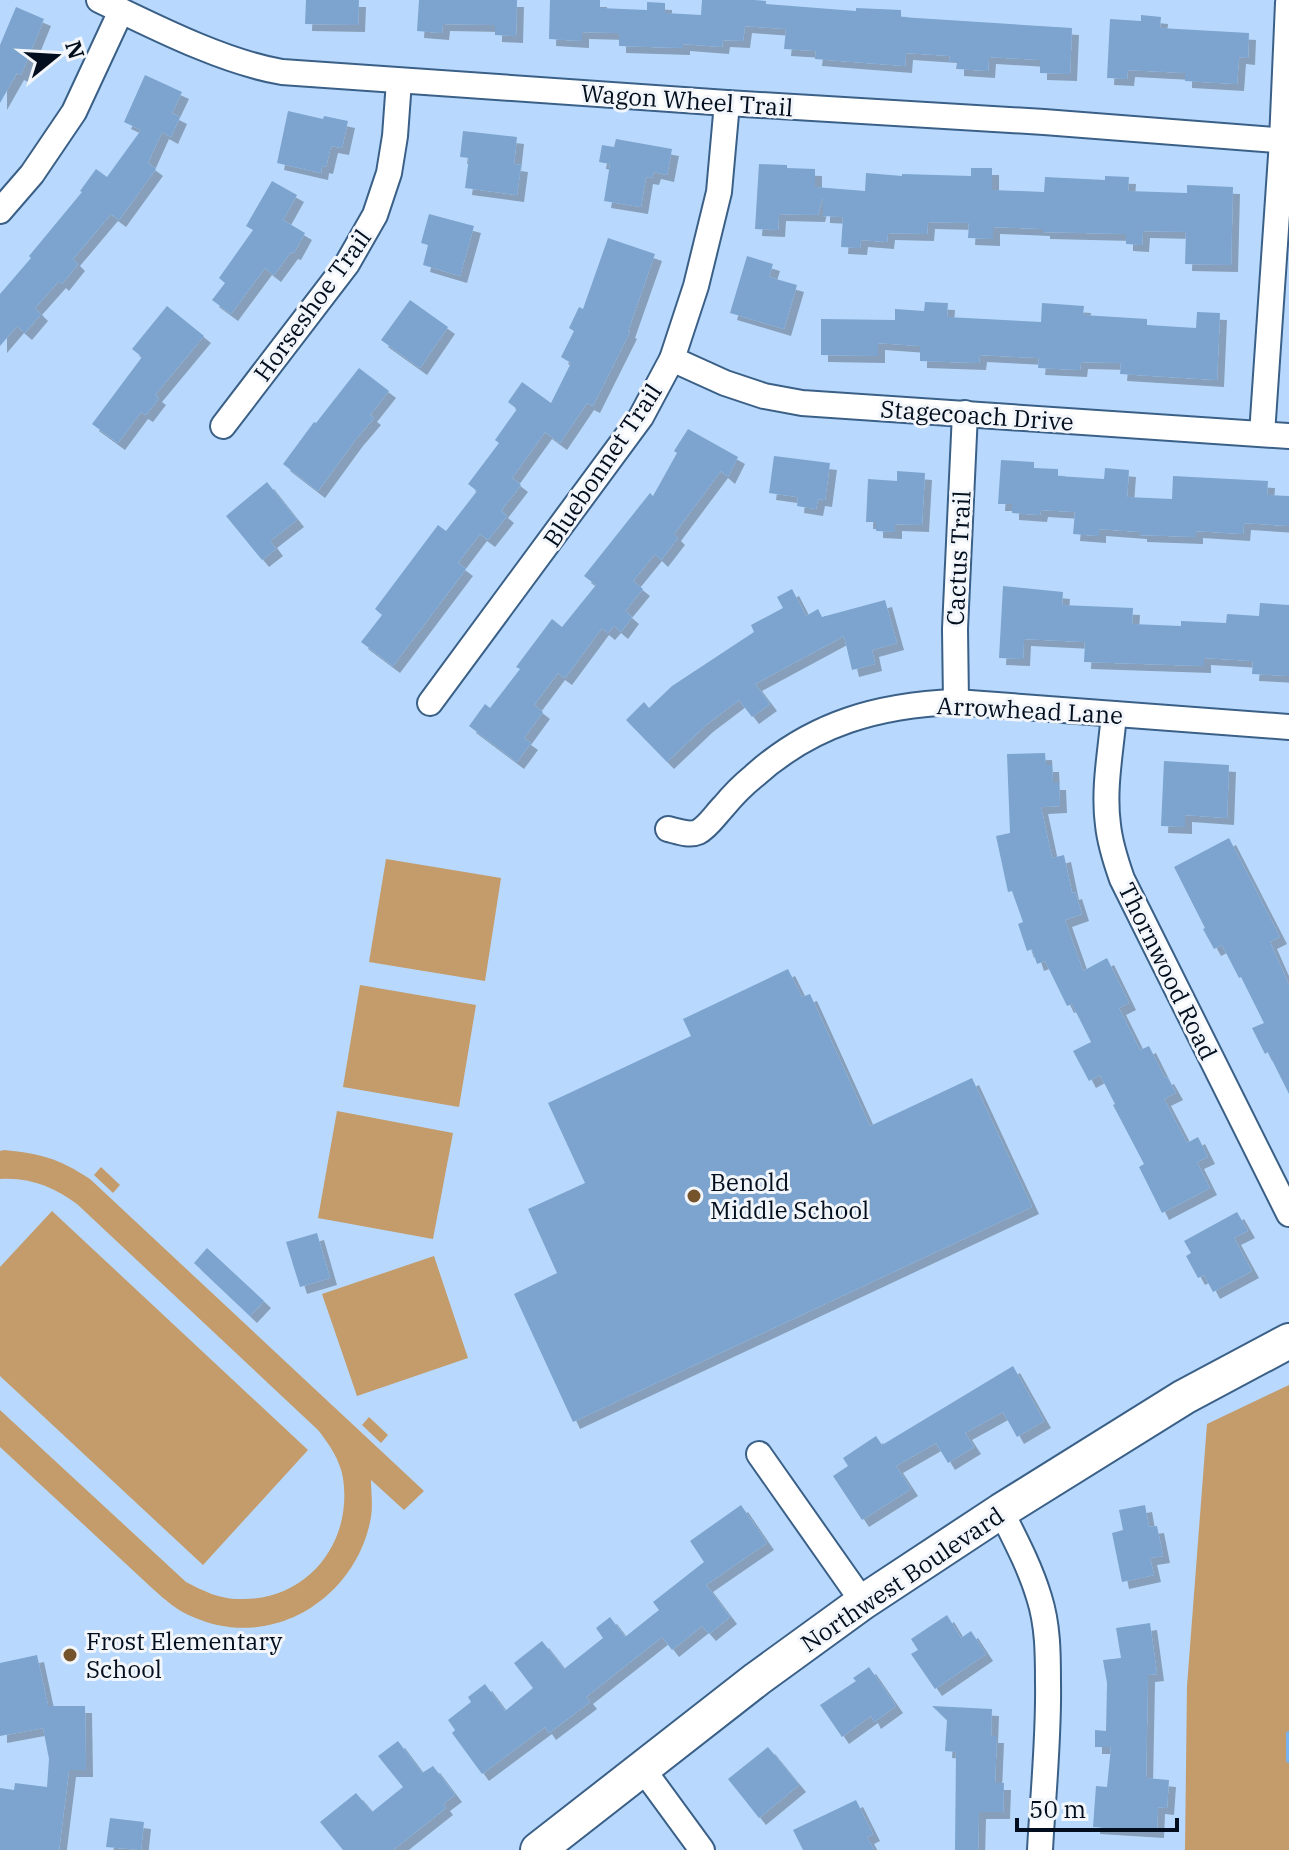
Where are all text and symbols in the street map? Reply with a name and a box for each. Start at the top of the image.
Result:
north arrow [16,16,96,96]
text: N [59,37,92,62]
street label: Wagon Wheel Trail [580,77,794,123]
street label: Horseshoe Trail [246,223,378,387]
street label: Bluebonnet Trail [535,377,669,553]
street label: Stagecoach Drive [879,392,1075,438]
street label: Cactus Trail [938,490,978,626]
street label: Arrowhead Lane [936,689,1124,731]
street label: Thornwood Road [1111,877,1225,1065]
place label: Benold Middle School [710,1166,869,1226]
marker: Benold Middle School [685,1187,703,1205]
street label: Northwest Boulevard [794,1499,1010,1659]
place label: Frost Elementary School [86,1625,283,1685]
marker: Frost Elementary School [61,1646,79,1664]
scale bar [1017,1782,1177,1832]
text: 50 m [1029,1793,1086,1825]

